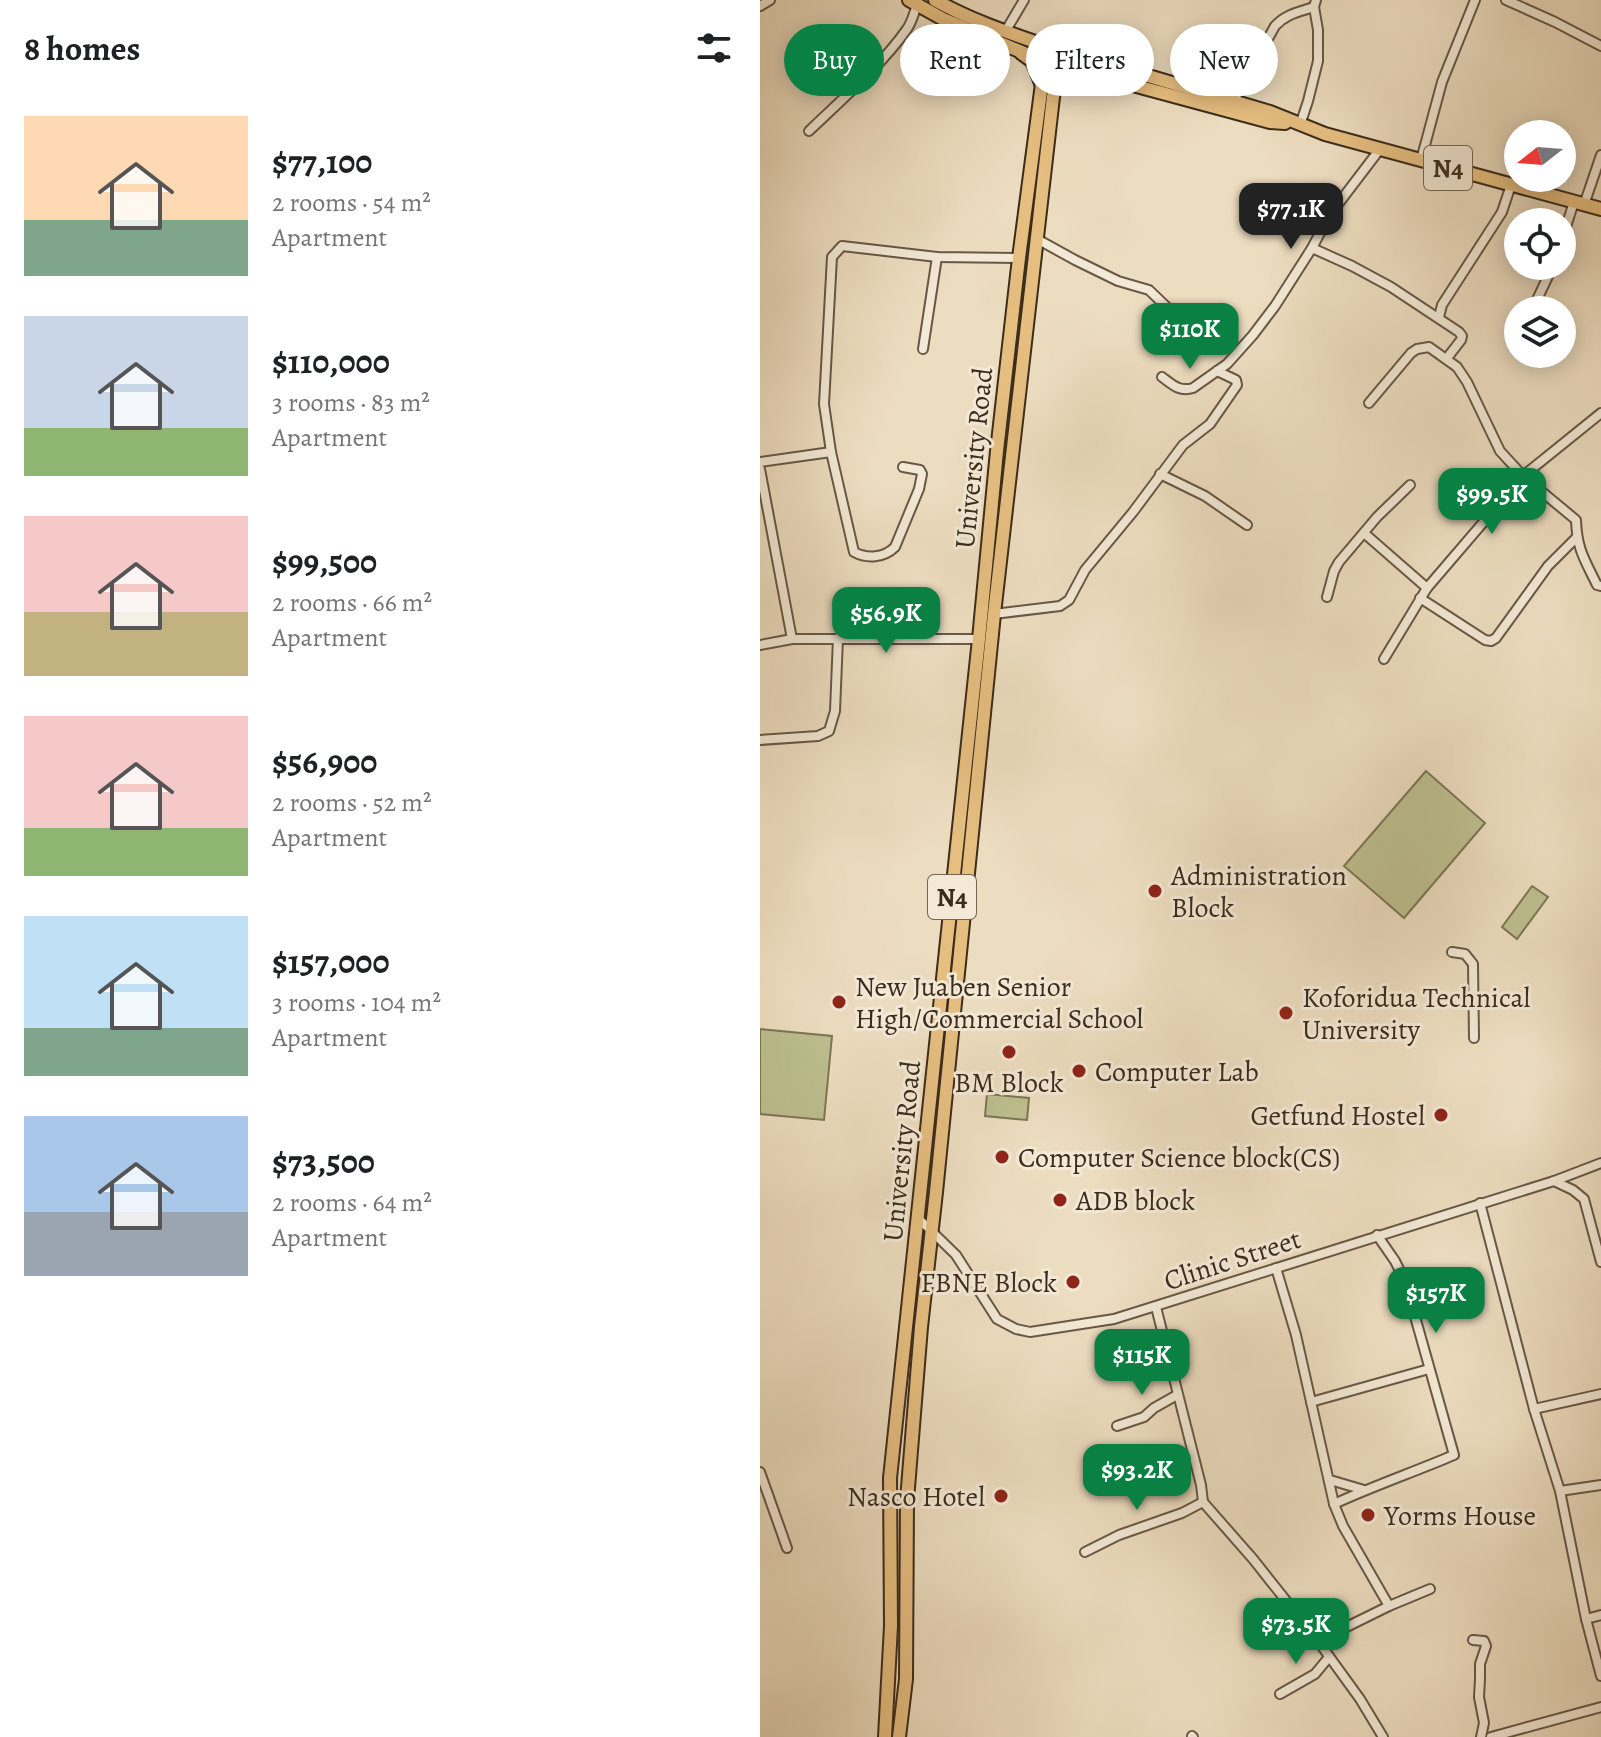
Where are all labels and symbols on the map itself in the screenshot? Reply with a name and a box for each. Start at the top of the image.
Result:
north arrow [1504,120,1576,192]
road number: N4 [1424,146,1472,190]
pin: $77.1K [1226,183,1356,251]
pin: $110K [1134,303,1246,371]
street label: University Road [946,365,1002,550]
pin: $99.5K [1427,468,1557,536]
pin: $56.9K [821,587,951,655]
place label: Administration Block [1170,857,1347,927]
road number: N4 [928,875,976,919]
marker: Administration Block [1146,882,1164,900]
place label: New Juaben Senior High/Commercial School [855,968,1144,1038]
place label: Koforidua Technical University [1302,979,1531,1049]
marker: New Juaben Senior High/Commercial School [830,993,848,1011]
marker: Koforidua Technical University [1277,1004,1295,1022]
marker: BM Block [1000,1043,1018,1061]
place label: Computer Lab [1095,1053,1259,1091]
street label: University Road [874,1058,930,1243]
marker: Computer Lab [1070,1062,1088,1080]
place label: BM Block [954,1064,1064,1102]
place label: Getfund Hostel [1250,1097,1425,1135]
marker: Getfund Hostel [1432,1106,1450,1124]
place label: Computer Science block(CS) [1018,1139,1340,1177]
marker: Computer Science block(CS) [993,1148,1011,1166]
place label: ADB block [1075,1182,1195,1220]
marker: ADB block [1051,1191,1069,1209]
street label: Clinic Street [1159,1220,1306,1300]
place label: FBNE Block [920,1264,1057,1302]
pin: $157K [1380,1267,1492,1335]
marker: FBNE Block [1064,1273,1082,1291]
pin: $115K [1086,1329,1198,1397]
pin: $93.2K [1072,1444,1202,1512]
place label: Nasco Hotel [847,1478,985,1516]
marker: Nasco Hotel [992,1487,1010,1505]
place label: Yorms House [1383,1497,1536,1535]
marker: Yorms House [1359,1506,1377,1524]
pin: $73.5K [1231,1598,1361,1666]

